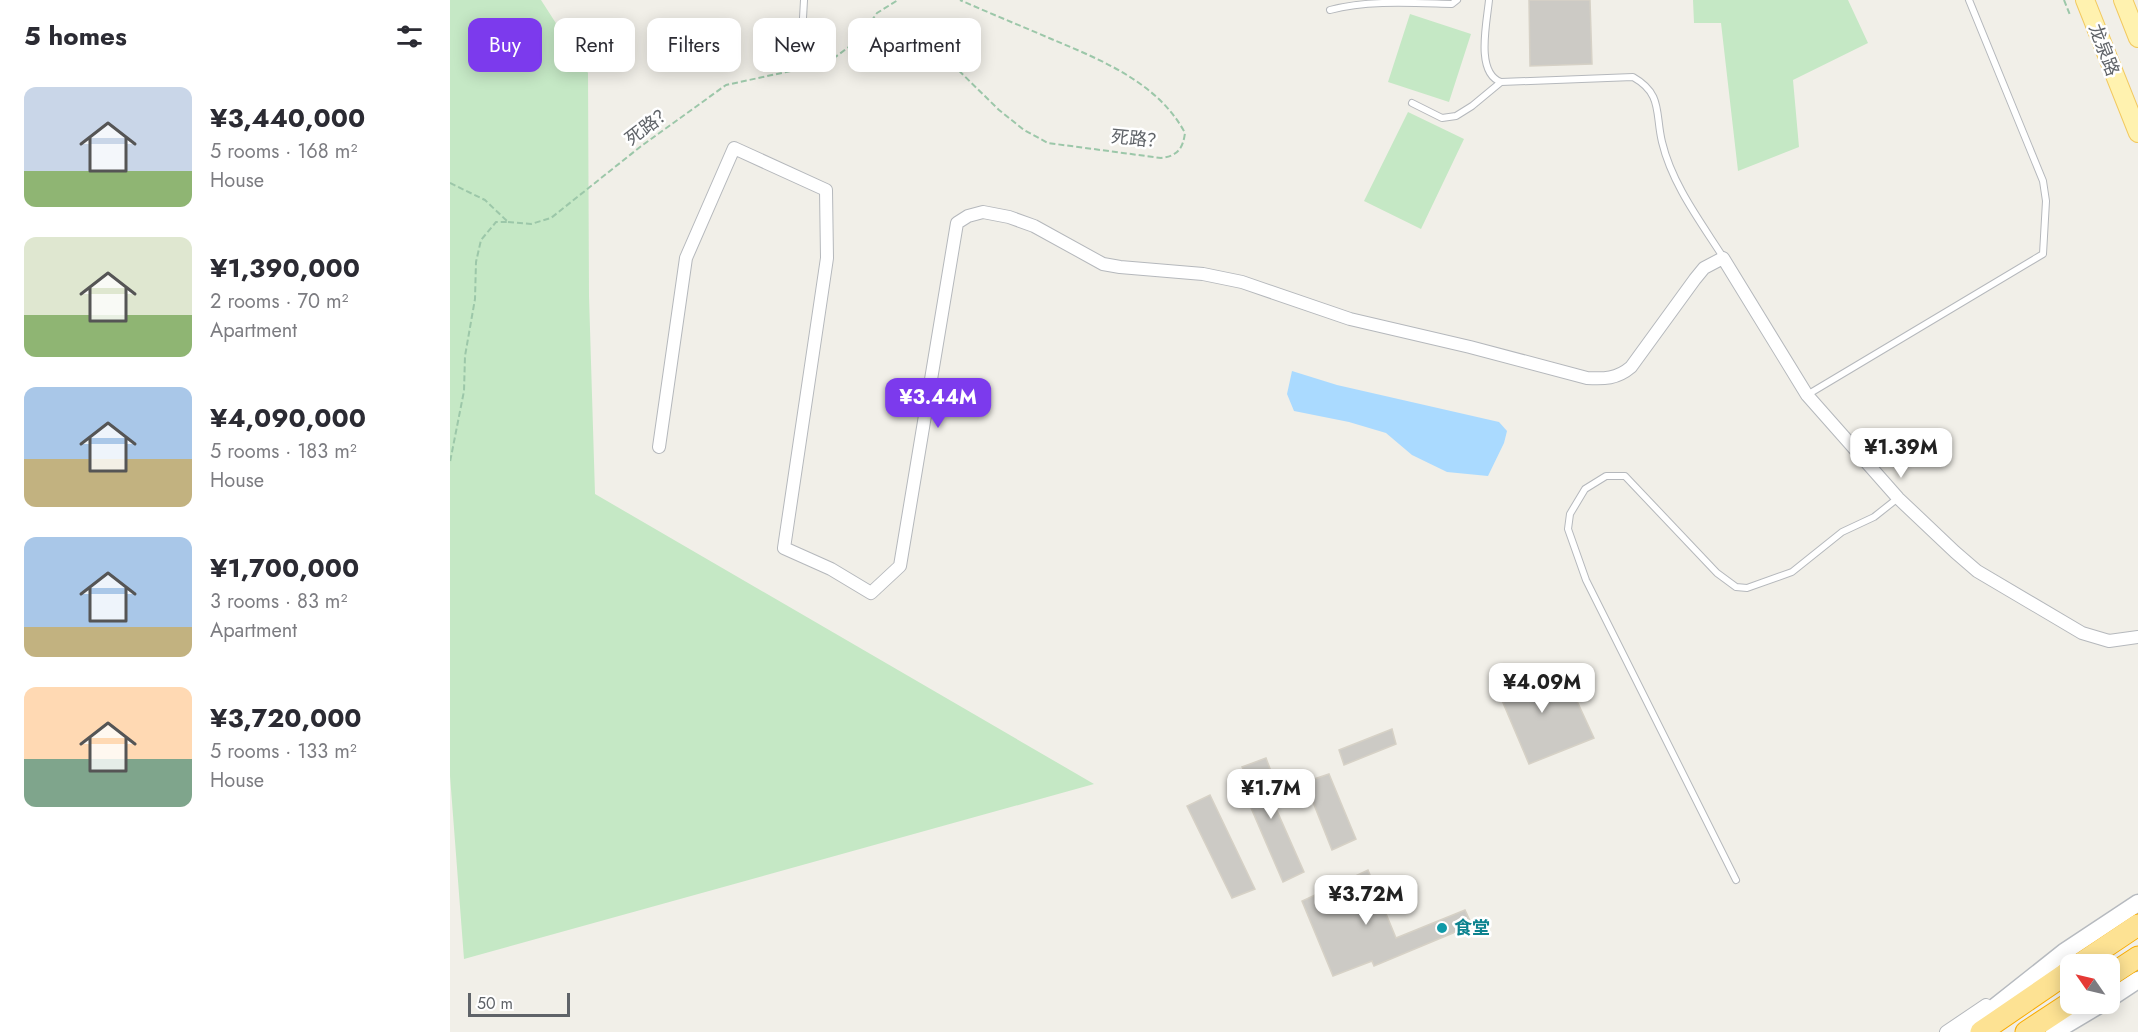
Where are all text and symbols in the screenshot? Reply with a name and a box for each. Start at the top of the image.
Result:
text: 5 homes [24,17,127,55]
chip: Buy [468,18,542,72]
chip: Rent [554,18,635,72]
chip: Filters [647,18,741,72]
chip: New [753,18,836,72]
chip: Apartment [848,18,981,72]
icon: filters [393,20,426,53]
street label: 龙泉路 [2082,20,2126,80]
street label: 死路？ [620,98,678,152]
text: ¥3,440,000 [210,99,365,137]
icon: home [72,111,144,183]
street label: 死路？ [1110,123,1166,155]
text: 5 rooms · 168 m² [210,137,357,166]
text: House [210,166,264,195]
text: ¥1,390,000 [210,249,360,287]
icon: home [72,261,144,333]
text: 2 rooms · 70 m² [210,287,348,316]
text: Apartment [210,316,297,345]
pin: ¥3.44M [889,378,987,429]
text: ¥3.44M [899,383,977,412]
text: ¥4,090,000 [210,399,366,437]
icon: home [72,411,144,483]
pin: ¥1.39M [1852,428,1950,479]
text: ¥1.39M [1864,433,1938,462]
text: 5 rooms · 183 m² [210,437,357,466]
text: House [210,466,264,495]
text: ¥1,700,000 [210,549,359,587]
icon: home [72,561,144,633]
text: 3 rooms · 83 m² [210,587,347,616]
text: Apartment [210,616,297,645]
pin: ¥4.09M [1493,663,1591,714]
text: ¥4.09M [1503,668,1581,697]
text: ¥3,720,000 [210,699,362,737]
icon: home [72,711,144,783]
text: 5 rooms · 133 m² [210,737,357,766]
text: House [210,766,264,795]
pin: ¥1.7M [1229,769,1313,820]
text: ¥1.7M [1241,774,1301,803]
pin: ¥3.72M [1317,875,1415,926]
text: ¥3.72M [1329,880,1403,909]
place label: 食堂 [1454,915,1490,941]
marker: 食堂 [1435,921,1449,935]
north arrow [2060,954,2120,1014]
map controls [2060,954,2120,1014]
scale bar [468,990,570,1018]
text: 50 m [477,992,513,1015]

